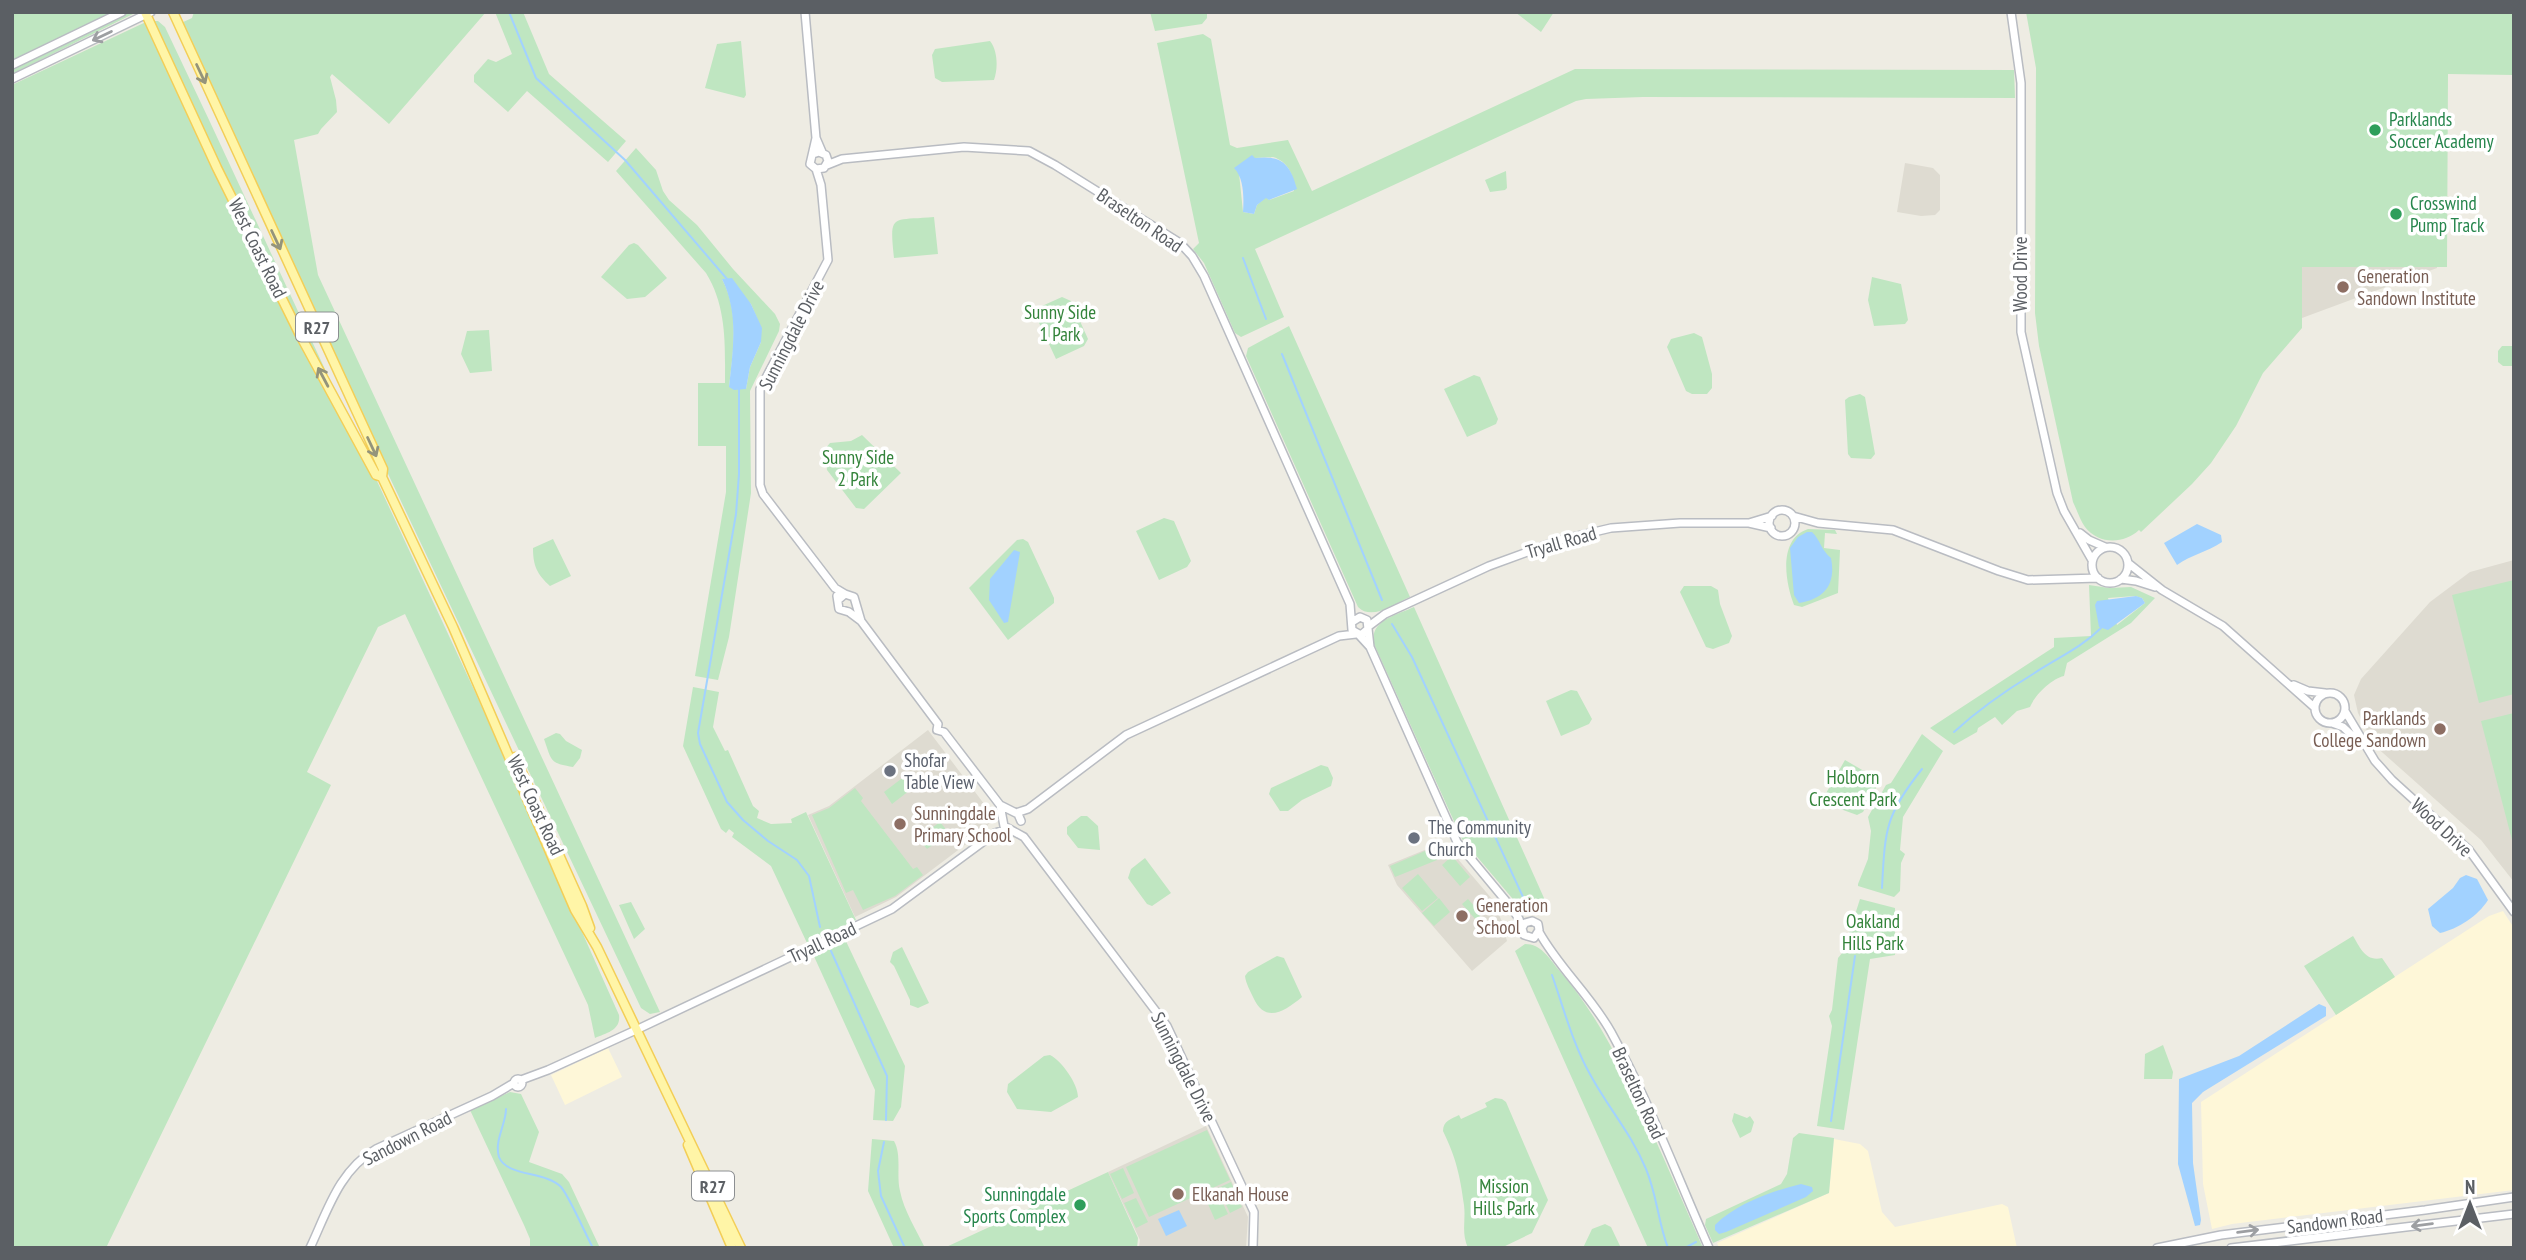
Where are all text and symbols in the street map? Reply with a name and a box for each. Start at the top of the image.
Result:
one-way arrow [92,29,113,43]
one-way arrow [195,63,208,85]
place label: Parklands Soccer Academy [2389,107,2494,153]
marker: Parklands Soccer Academy [2367,122,2383,138]
street label: Braselton Road [1092,183,1188,257]
place label: Crosswind Pump Track [2410,191,2485,237]
street label: West Coast Road [224,194,292,302]
marker: Crosswind Pump Track [2388,206,2404,222]
one-way arrow [270,229,284,250]
street label: Wood Drive [2008,236,2032,312]
place label: Generation Sandown Institute [2357,264,2476,310]
street label: Sunningdale Drive [753,276,829,394]
marker: Generation Sandown Institute [2335,279,2351,295]
park label: Sunny Side 1 Park [1024,300,1096,346]
road number: R27 [296,312,338,342]
one-way arrow [316,367,329,388]
one-way arrow [366,435,379,457]
park label: Sunny Side 2 Park [822,445,894,491]
street label: Tryall Road [1523,521,1599,563]
place label: Parklands College Sandown [2313,706,2426,752]
marker: Parklands College Sandown [2432,721,2448,737]
place label: Shofar Table View [904,748,975,794]
street label: West Coast Road [502,751,570,859]
marker: Shofar Table View [882,763,898,779]
park label: Holborn Crescent Park [1809,765,1898,811]
street label: Wood Drive [2406,793,2478,862]
place label: Sunningdale Primary School [914,801,1012,847]
place label: The Community Church [1428,815,1532,861]
marker: Sunningdale Primary School [892,816,908,832]
marker: The Community Church [1406,830,1422,846]
place label: Generation School [1476,893,1548,939]
marker: Generation School [1454,908,1470,924]
park label: Oakland Hills Park [1842,909,1905,955]
street label: Tryall Road [784,916,860,968]
street label: Sunningdale Drive [1146,1008,1222,1126]
street label: Braselton Road [1607,1043,1671,1143]
street label: Sandown Road [359,1105,455,1171]
north arrow [2435,1169,2505,1239]
road number: R27 [692,1171,734,1200]
park label: Mission Hills Park [1473,1174,1536,1220]
text: N [2465,1175,2475,1199]
place label: Sunningdale Sports Complex [963,1182,1066,1228]
place label: Elkanah House [1192,1182,1289,1206]
marker: Elkanah House [1170,1186,1186,1202]
marker: Sunningdale Sports Complex [1072,1197,1088,1213]
street label: Sandown Road [2286,1203,2384,1239]
one-way arrow [2411,1219,2433,1232]
one-way arrow [2237,1225,2259,1238]

